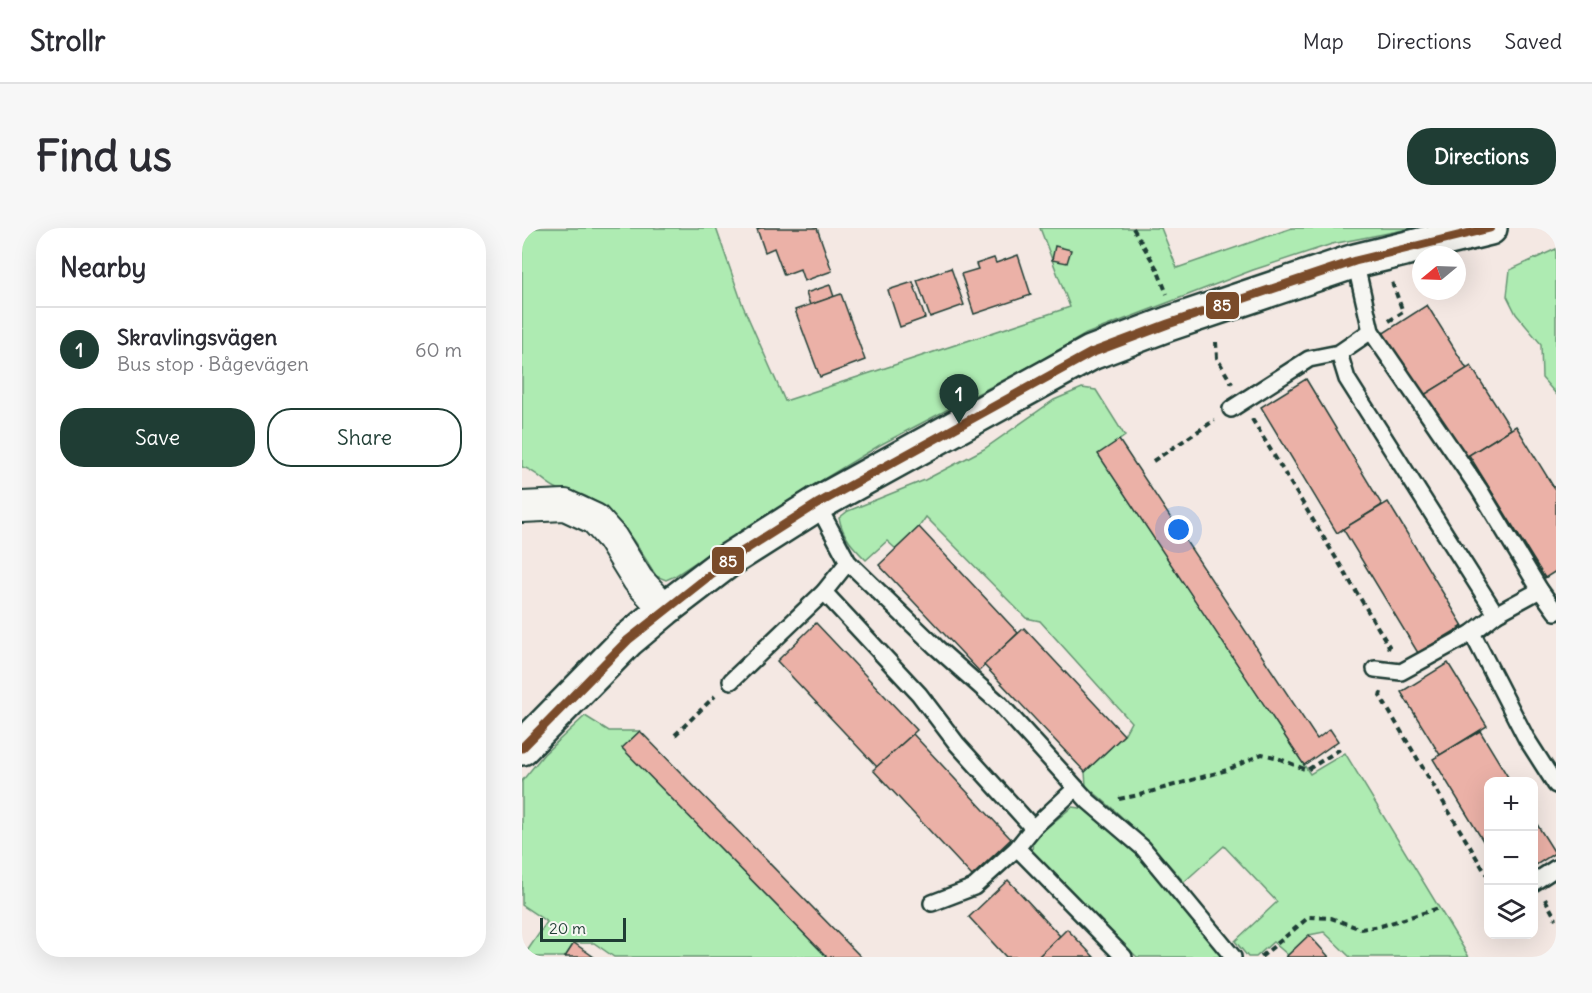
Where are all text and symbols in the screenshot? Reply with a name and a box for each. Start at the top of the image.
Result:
text: Strollr [30,23,105,59]
text: Map [1303,28,1344,55]
text: Directions [1377,28,1471,55]
text: Saved [1504,28,1562,55]
button: Directions [1407,128,1556,185]
text: Find us [36,130,172,182]
north arrow [1412,246,1466,300]
text: Nearby [60,251,146,284]
line badge: 85 [1205,291,1240,320]
text: 85 [1213,295,1231,315]
text: Skravlingsvägen [117,323,277,351]
text: 1 [76,337,83,362]
text: 60 m [415,337,462,362]
text: Bus stop · Bågevägen [117,351,309,376]
pin: 1 [940,374,978,424]
button: Save [60,408,255,467]
button: Share [267,408,462,467]
your location [1164,515,1193,544]
line badge: 85 [711,546,745,575]
text: 85 [719,551,737,571]
map controls [1484,777,1538,939]
button: + [1484,777,1538,831]
button: − [1484,831,1538,885]
button: layers [1484,885,1538,939]
scale bar [540,915,626,942]
text: 20 m [549,918,586,938]

